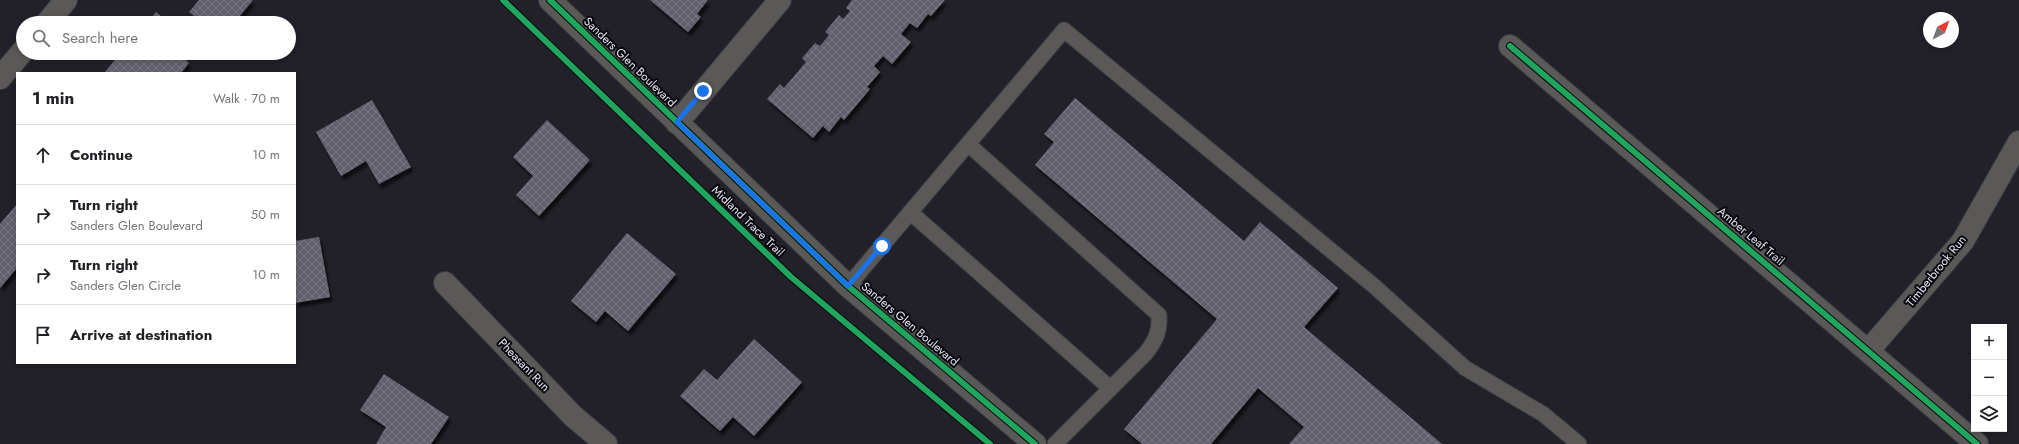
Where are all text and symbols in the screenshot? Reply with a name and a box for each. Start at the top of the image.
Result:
north arrow [1923,12,1959,48]
street label: Sanders Glen Boulevard [580,13,680,111]
search box [16,16,296,60]
icon: search [30,27,52,49]
text: Search here [62,27,138,49]
route end [694,82,712,100]
text: 1 min [32,86,74,110]
text: Walk · 70 m [213,89,280,108]
icon: ahead [32,144,54,166]
text: Continue [70,144,133,166]
text: 10 m [252,145,280,164]
street label: Midland Trace Trail [707,181,789,261]
text: Turn right [70,194,138,216]
street label: Amber Leaf Trail [1714,202,1788,270]
icon: right [32,204,54,226]
text: 50 m [251,205,280,224]
text: Sanders Glen Boulevard [70,216,203,235]
street label: Timberbrook Run [1902,231,1970,311]
route start [873,237,891,255]
text: Turn right [70,254,138,276]
icon: right [32,264,54,286]
text: 10 m [252,265,280,284]
text: Sanders Glen Circle [70,276,181,295]
street label: Sanders Glen Boulevard [857,278,963,370]
icon: arrive [32,324,54,346]
text: Arrive at destination [70,324,212,346]
map controls [1971,324,2007,432]
button: + [1971,324,2007,360]
street label: Pheasant Run [494,334,554,396]
button: − [1971,360,2007,396]
button: layers [1971,396,2007,432]

